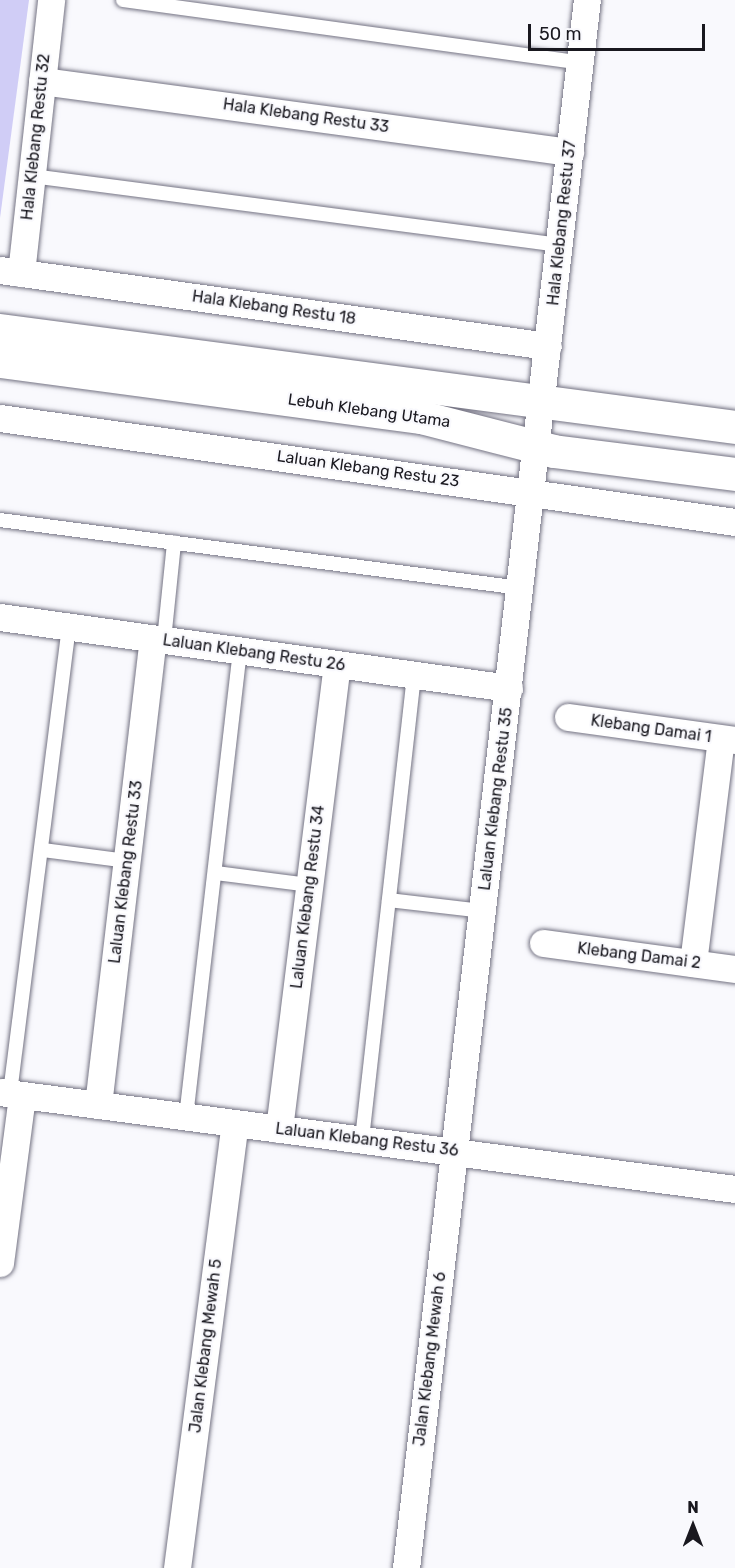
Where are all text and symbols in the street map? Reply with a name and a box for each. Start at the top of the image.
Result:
scale bar [531,12,708,50]
text: 50 m [539,23,582,45]
street label: Hala Klebang Restu 32 [18,53,54,221]
street label: Hala Klebang Restu 33 [222,95,390,137]
street label: Hala Klebang Restu 37 [544,139,580,307]
street label: Hala Klebang Restu 18 [191,287,357,329]
street label: Lebuh Klebang Utama [286,390,452,432]
street label: Laluan Klebang Restu 23 [276,447,460,491]
street label: Laluan Klebang Restu 26 [161,631,347,675]
street label: Laluan Klebang Restu 35 [475,706,517,892]
street label: Klebang Damai 1 [589,711,713,747]
street label: Laluan Klebang Restu 33 [105,779,147,965]
street label: Laluan Klebang Restu 34 [287,804,329,990]
street label: Klebang Damai 2 [576,939,702,973]
street label: Laluan Klebang Restu 36 [274,1119,460,1161]
street label: Jalan Klebang Mewah 5 [186,1258,226,1434]
street label: Jalan Klebang Mewah 6 [410,1271,450,1447]
north arrow [663,1496,723,1556]
text: N [687,1498,699,1517]

